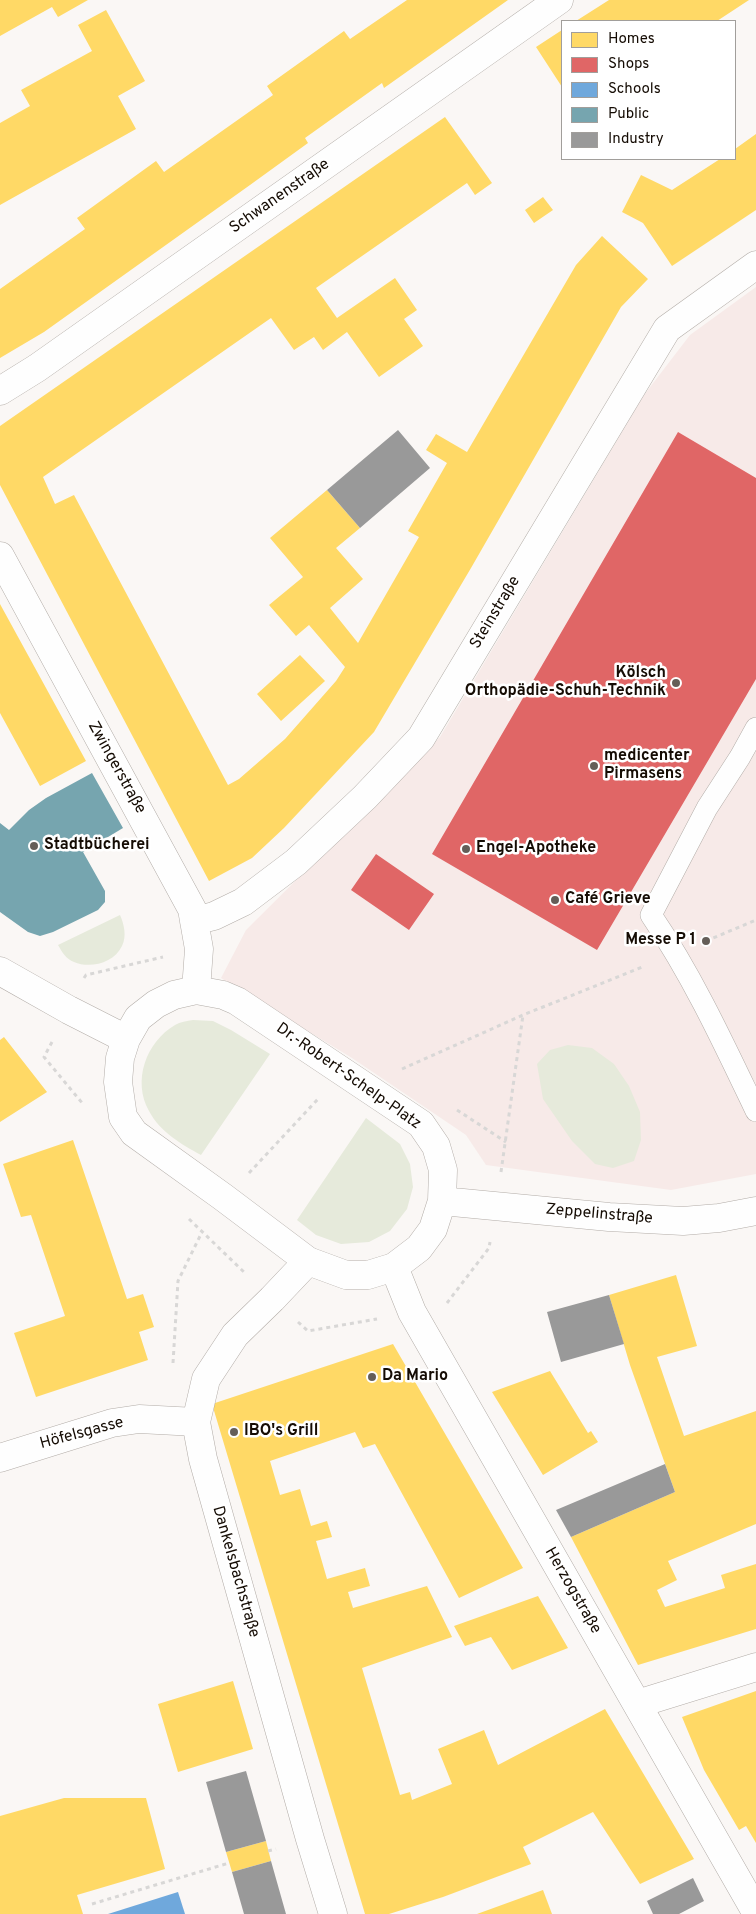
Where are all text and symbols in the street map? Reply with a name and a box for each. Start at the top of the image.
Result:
legend [561,20,736,160]
text: Homes [608,30,655,49]
text: Shops [608,55,649,74]
text: Schools [608,80,661,99]
text: Public [608,105,649,124]
text: Industry [608,130,664,149]
street label: Schwanenstraße [226,155,334,239]
street label: Steinstraße [467,573,525,653]
place label: Kölsch Orthopädie-Schuh-Technik [465,664,666,702]
marker: Kölsch Orthopädie-Schuh-Technik [670,677,682,689]
street label: Zwingerstraße [83,718,149,818]
place label: medicenter Pirmasens [604,747,690,785]
marker: medicenter Pirmasens [588,760,600,772]
place label: Stadtbücherei [44,836,150,856]
place label: Engel-Apotheke [476,839,596,859]
marker: Stadtbücherei [28,840,40,852]
marker: Engel-Apotheke [460,843,472,855]
place label: Café Grieve [565,890,651,910]
marker: Café Grieve [549,894,561,906]
place label: Messe P 1 [625,931,696,951]
marker: Messe P 1 [700,935,712,947]
street label: Dr.-Robert-Schelp-Platz [272,1020,424,1134]
street label: Zeppelinstraße [545,1201,653,1229]
place label: Da Mario [382,1367,448,1387]
marker: Da Mario [366,1371,378,1383]
street label: Höfelsgasse [38,1414,126,1454]
place label: IBO's Grill [244,1422,318,1442]
marker: IBO's Grill [228,1426,240,1438]
street label: Dankelsbachstraße [207,1504,263,1640]
street label: Herzogstraße [540,1544,604,1638]

